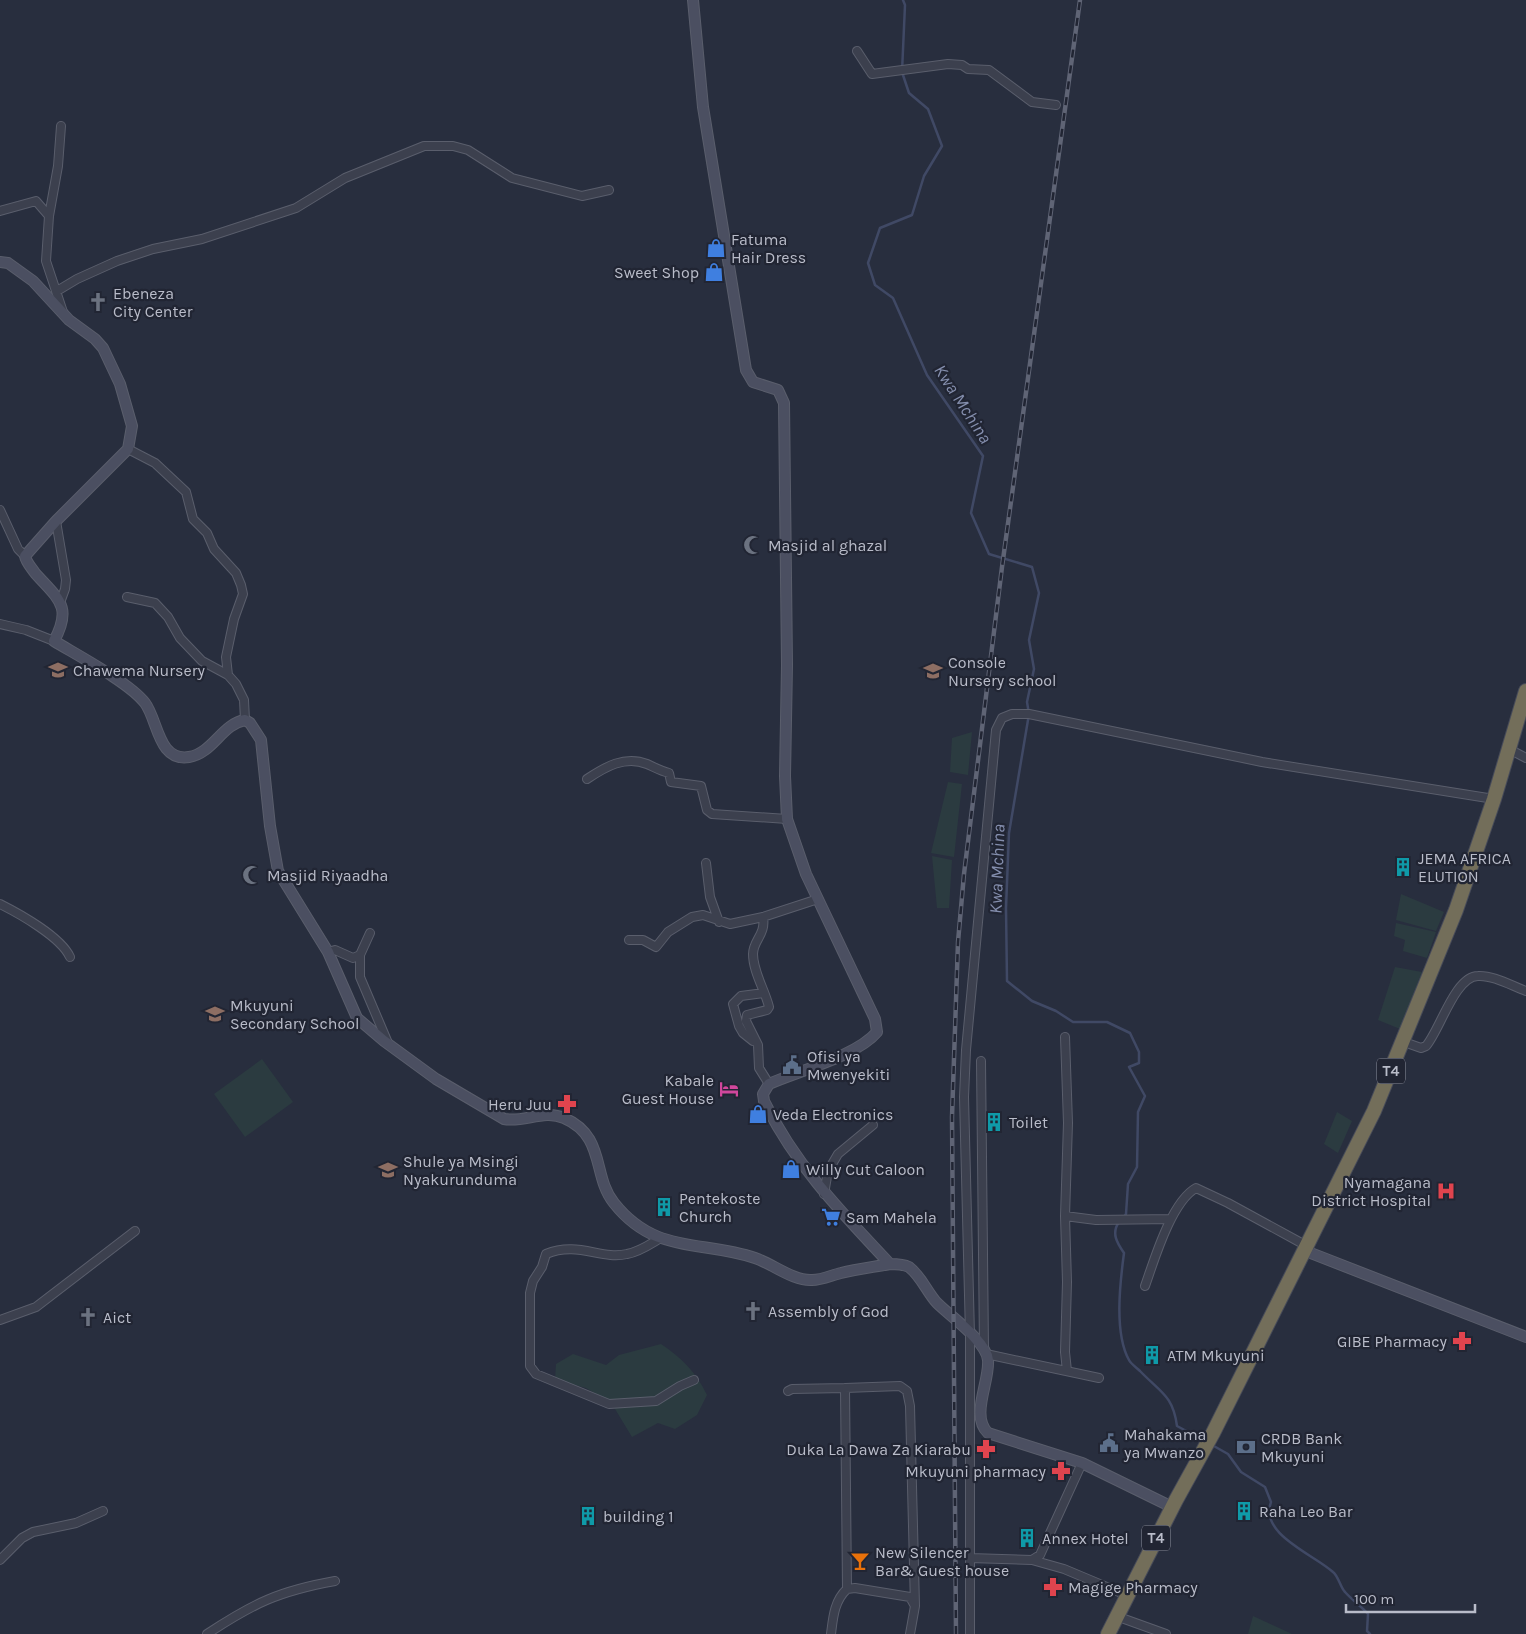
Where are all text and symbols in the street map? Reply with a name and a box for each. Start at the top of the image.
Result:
place label: Fatuma Hair Dress [731,230,806,267]
shop icon: Fatuma Hair Dress [705,237,727,259]
shop icon: Sweet Shop [703,261,725,283]
place label: Sweet Shop [614,263,699,282]
place label: Ebeneza City Center [113,284,193,321]
church icon: Ebeneza City Center [87,291,109,313]
water label: Kwa Mchina [929,360,997,448]
mosque icon: Masjid al ghazal [742,534,764,556]
place label: Masjid al ghazal [768,536,887,555]
place label: Console Nursery school [948,653,1056,690]
school or university icon: Chawema Nursery [47,659,69,681]
school or university icon: Console Nursery school [922,660,944,682]
place label: Chawema Nursery [73,661,205,680]
water label: Kwa Mchina [984,824,1010,914]
place label: JEMA AFRICA ELUTION [1418,849,1511,886]
building icon: JEMA AFRICA ELUTION [1392,856,1414,878]
mosque icon: Masjid Riyaadha [241,864,263,886]
place label: Masjid Riyaadha [267,866,388,885]
place label: Mkuyuni Secondary School [230,996,359,1033]
school or university icon: Mkuyuni Secondary School [204,1003,226,1025]
place label: Ofisi ya Mwenyekiti [807,1047,890,1084]
public building icon: Ofisi ya Mwenyekiti [781,1054,803,1076]
road number: T4 [1377,1058,1405,1084]
place label: Kabale Guest House [622,1071,714,1108]
hotel icon: Kabale Guest House [718,1078,740,1100]
pharmacy icon: Heru Juu [556,1093,578,1115]
place label: Heru Juu [488,1095,552,1114]
shop icon: Veda Electronics [747,1103,769,1125]
place label: Veda Electronics [773,1105,893,1124]
building icon: Toilet [983,1111,1005,1133]
place label: Toilet [1009,1113,1048,1132]
place label: Shule ya Msingi Nyakurunduma [403,1152,519,1189]
shop icon: Willy Cut Caloon [780,1158,802,1180]
school or university icon: Shule ya Msingi Nyakurunduma [377,1159,399,1181]
place label: Willy Cut Caloon [806,1160,925,1179]
place label: Nyamagana District Hospital [1311,1173,1431,1210]
hospital icon: Nyamagana District Hospital [1435,1180,1457,1202]
place label: Pentekoste Church [679,1189,760,1226]
building icon: Pentekoste Church [653,1196,675,1218]
supermarket icon: Sam Mahela [820,1206,842,1228]
place label: Sam Mahela [846,1208,937,1227]
church icon: Assembly of God [742,1300,764,1322]
place label: Assembly of God [768,1302,889,1321]
church icon: Aict [77,1306,99,1328]
place label: Aict [103,1308,131,1327]
pharmacy icon: GIBE Pharmacy [1451,1330,1473,1352]
place label: GIBE Pharmacy [1337,1332,1448,1351]
building icon: ATM Mkuyuni [1141,1344,1163,1366]
place label: ATM Mkuyuni [1167,1346,1265,1365]
place label: Mahakama ya Mwanzo [1123,1425,1206,1462]
place label: CRDB Bank Mkuyuni [1261,1429,1342,1466]
public building icon: Mahakama ya Mwanzo [1098,1432,1120,1454]
bank icon: CRDB Bank Mkuyuni [1235,1436,1257,1458]
pharmacy icon: Duka La Dawa Za Kiarabu [975,1438,997,1460]
place label: Duka La Dawa Za Kiarabu [786,1440,971,1459]
pharmacy icon: Mkuyuni pharmacy [1050,1460,1072,1482]
place label: Mkuyuni pharmacy [905,1462,1047,1481]
building icon: Raha Leo Bar [1233,1500,1255,1522]
place label: Raha Leo Bar [1259,1502,1353,1521]
building icon: building 1 [577,1505,599,1527]
place label: building 1 [603,1507,673,1526]
road number: T4 [1142,1526,1170,1550]
building icon: Annex Hotel [1016,1527,1038,1549]
place label: Annex Hotel [1042,1529,1129,1548]
place label: New Silencer Bar& Guest house [875,1543,1009,1580]
bar icon: New Silencer Bar& Guest house [849,1550,871,1572]
pharmacy icon: Magige Pharmacy [1042,1576,1064,1598]
place label: Magige Pharmacy [1068,1578,1198,1597]
scale bar [1346,1582,1475,1614]
text: 100 m [1354,1590,1394,1608]

